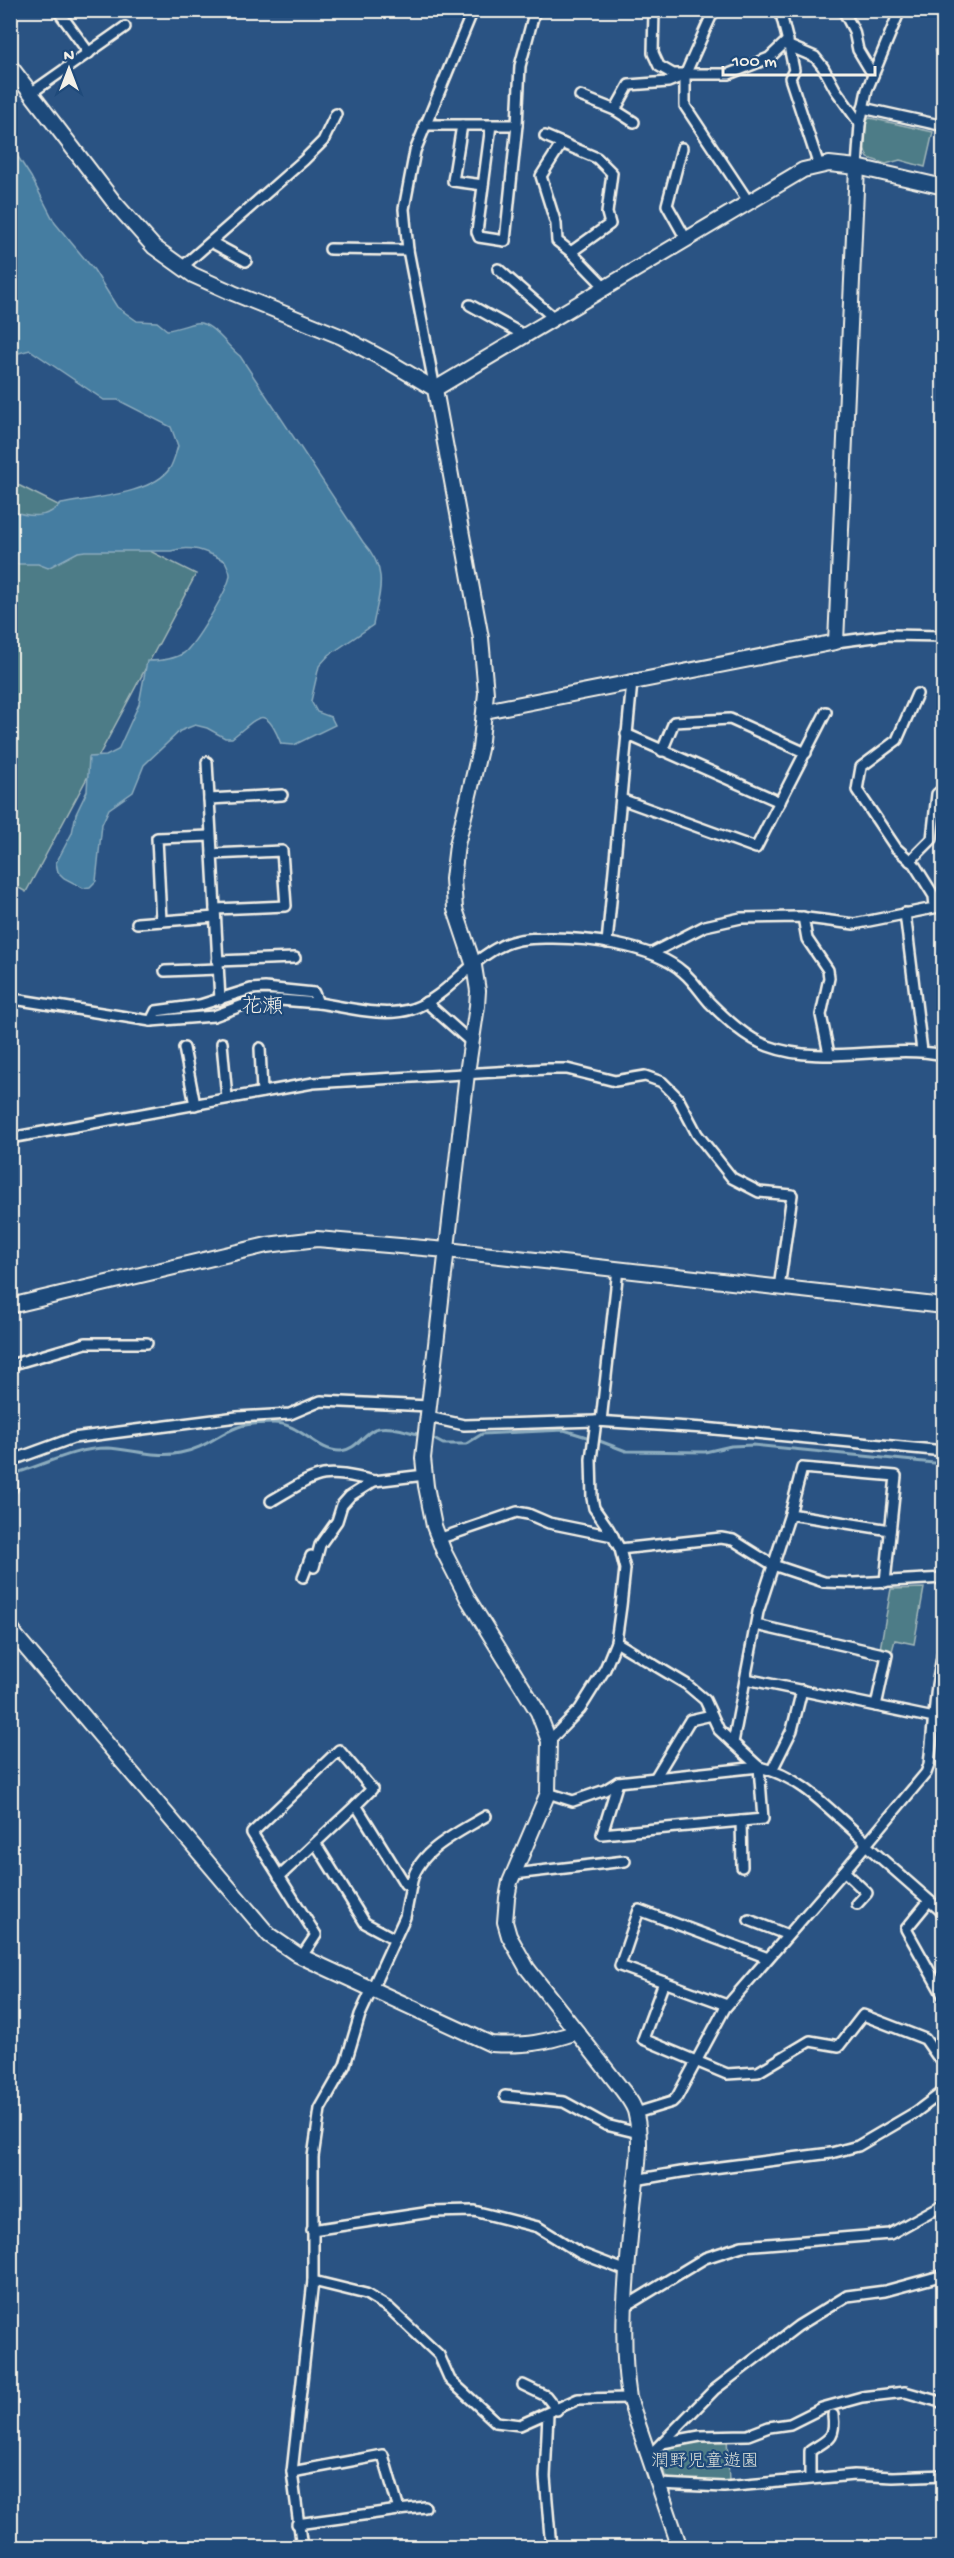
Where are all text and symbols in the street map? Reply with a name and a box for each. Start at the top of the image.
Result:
north arrow [39,39,99,99]
scale bar [723,39,874,77]
text: N [64,48,75,67]
text: 100 m [731,52,777,73]
district label: 花瀬 [241,995,283,1021]
park label: 潤野児童遊園 [651,2451,759,2473]

